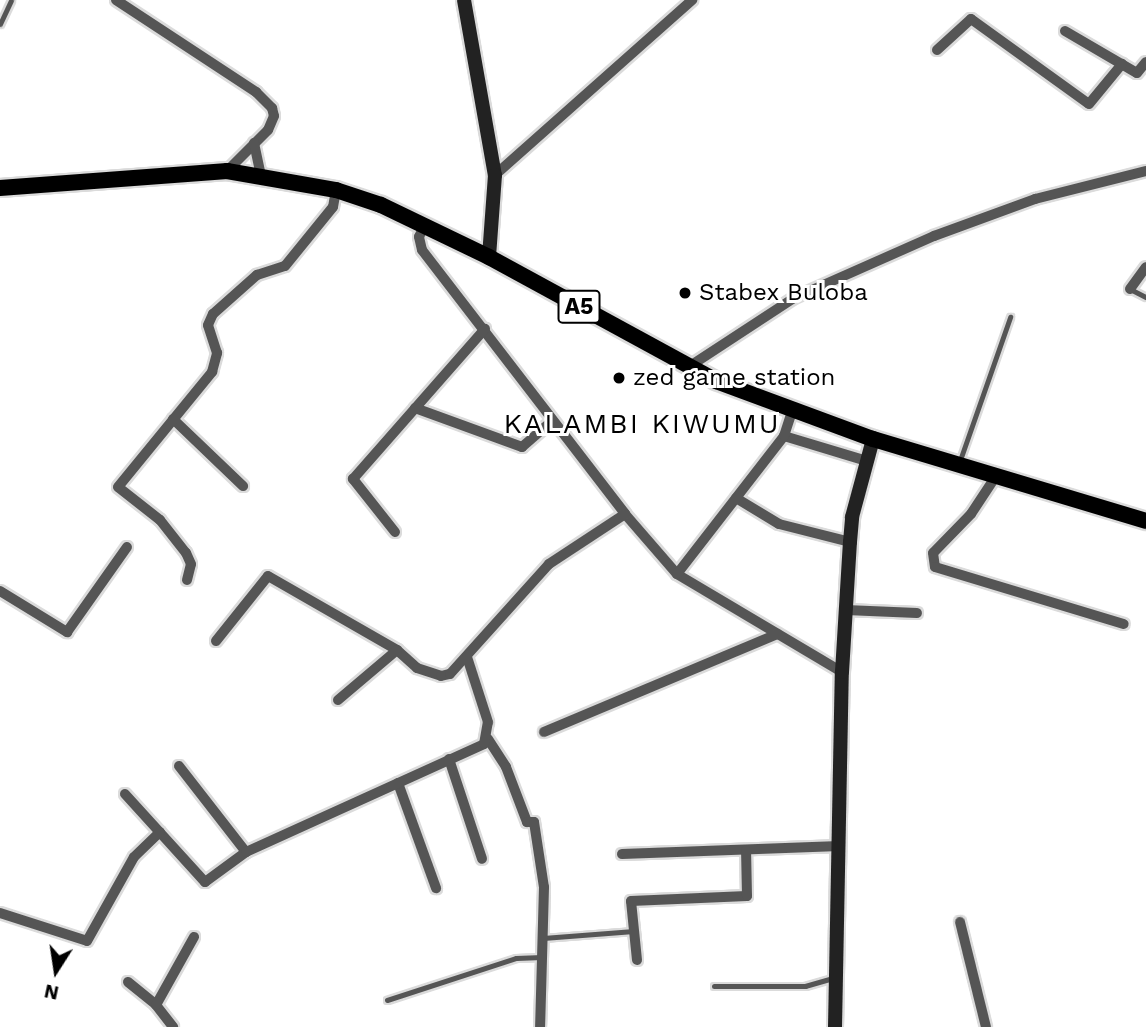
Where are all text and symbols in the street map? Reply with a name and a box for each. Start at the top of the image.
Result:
place label: Stabex Buloba [699,279,868,307]
marker: Stabex Buloba [677,285,693,301]
road number: A5 [556,288,602,326]
place label: zed game station [633,364,835,392]
marker: zed game station [611,370,627,386]
district label: KALAMBI KIWUMU [505,407,779,441]
north arrow [21,936,91,1006]
text: N [42,979,61,1005]

